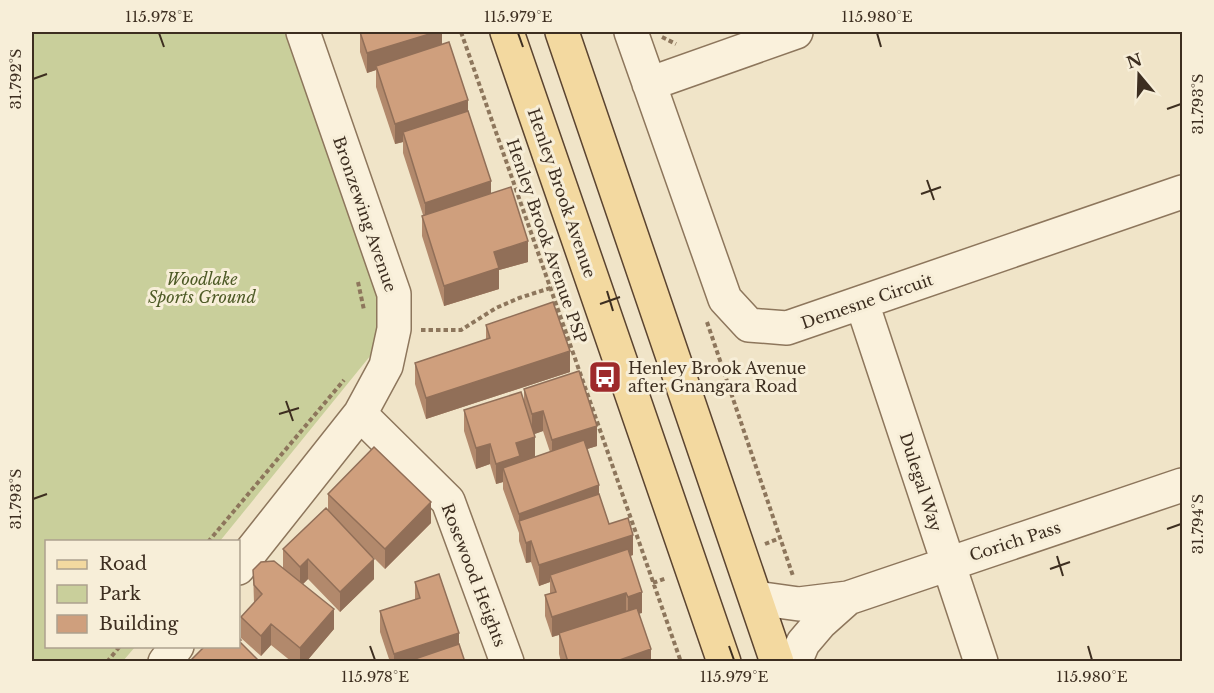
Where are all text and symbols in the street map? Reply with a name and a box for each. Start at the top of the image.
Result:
text: 115.978°E [125,7,193,26]
text: 115.979°E [484,7,552,26]
text: 115.980°E [841,7,913,26]
north arrow [1109,45,1169,105]
text: 31.792°S [6,48,25,110]
text: N [1124,49,1144,73]
text: 31.793°S [1188,73,1207,135]
street label: Henley Brook Avenue [524,105,600,281]
street label: Bronzewing Avenue [329,133,401,295]
street label: Henley Brook Avenue PSP [503,136,591,346]
park label: Woodlake Sports Ground [148,269,256,307]
street label: Demesne Circuit [798,269,936,333]
place label: Henley Brook Avenue after Gnangara Road [628,358,806,396]
bus stop icon: Henley Brook Avenue after Gnangara Road [587,359,623,395]
street label: Dulegal Way [896,430,947,535]
text: 31.793°S [6,468,25,530]
text: 31.794°S [1188,494,1207,554]
street label: Rosewood Heights [437,501,511,649]
street label: Corich Pass [967,517,1063,565]
legend [45,540,240,648]
text: Road [99,553,147,575]
text: Park [99,583,141,605]
text: Building [99,613,178,635]
text: 115.978°E [341,667,409,686]
text: 115.979°E [700,667,768,686]
text: 115.980°E [1056,667,1128,686]

